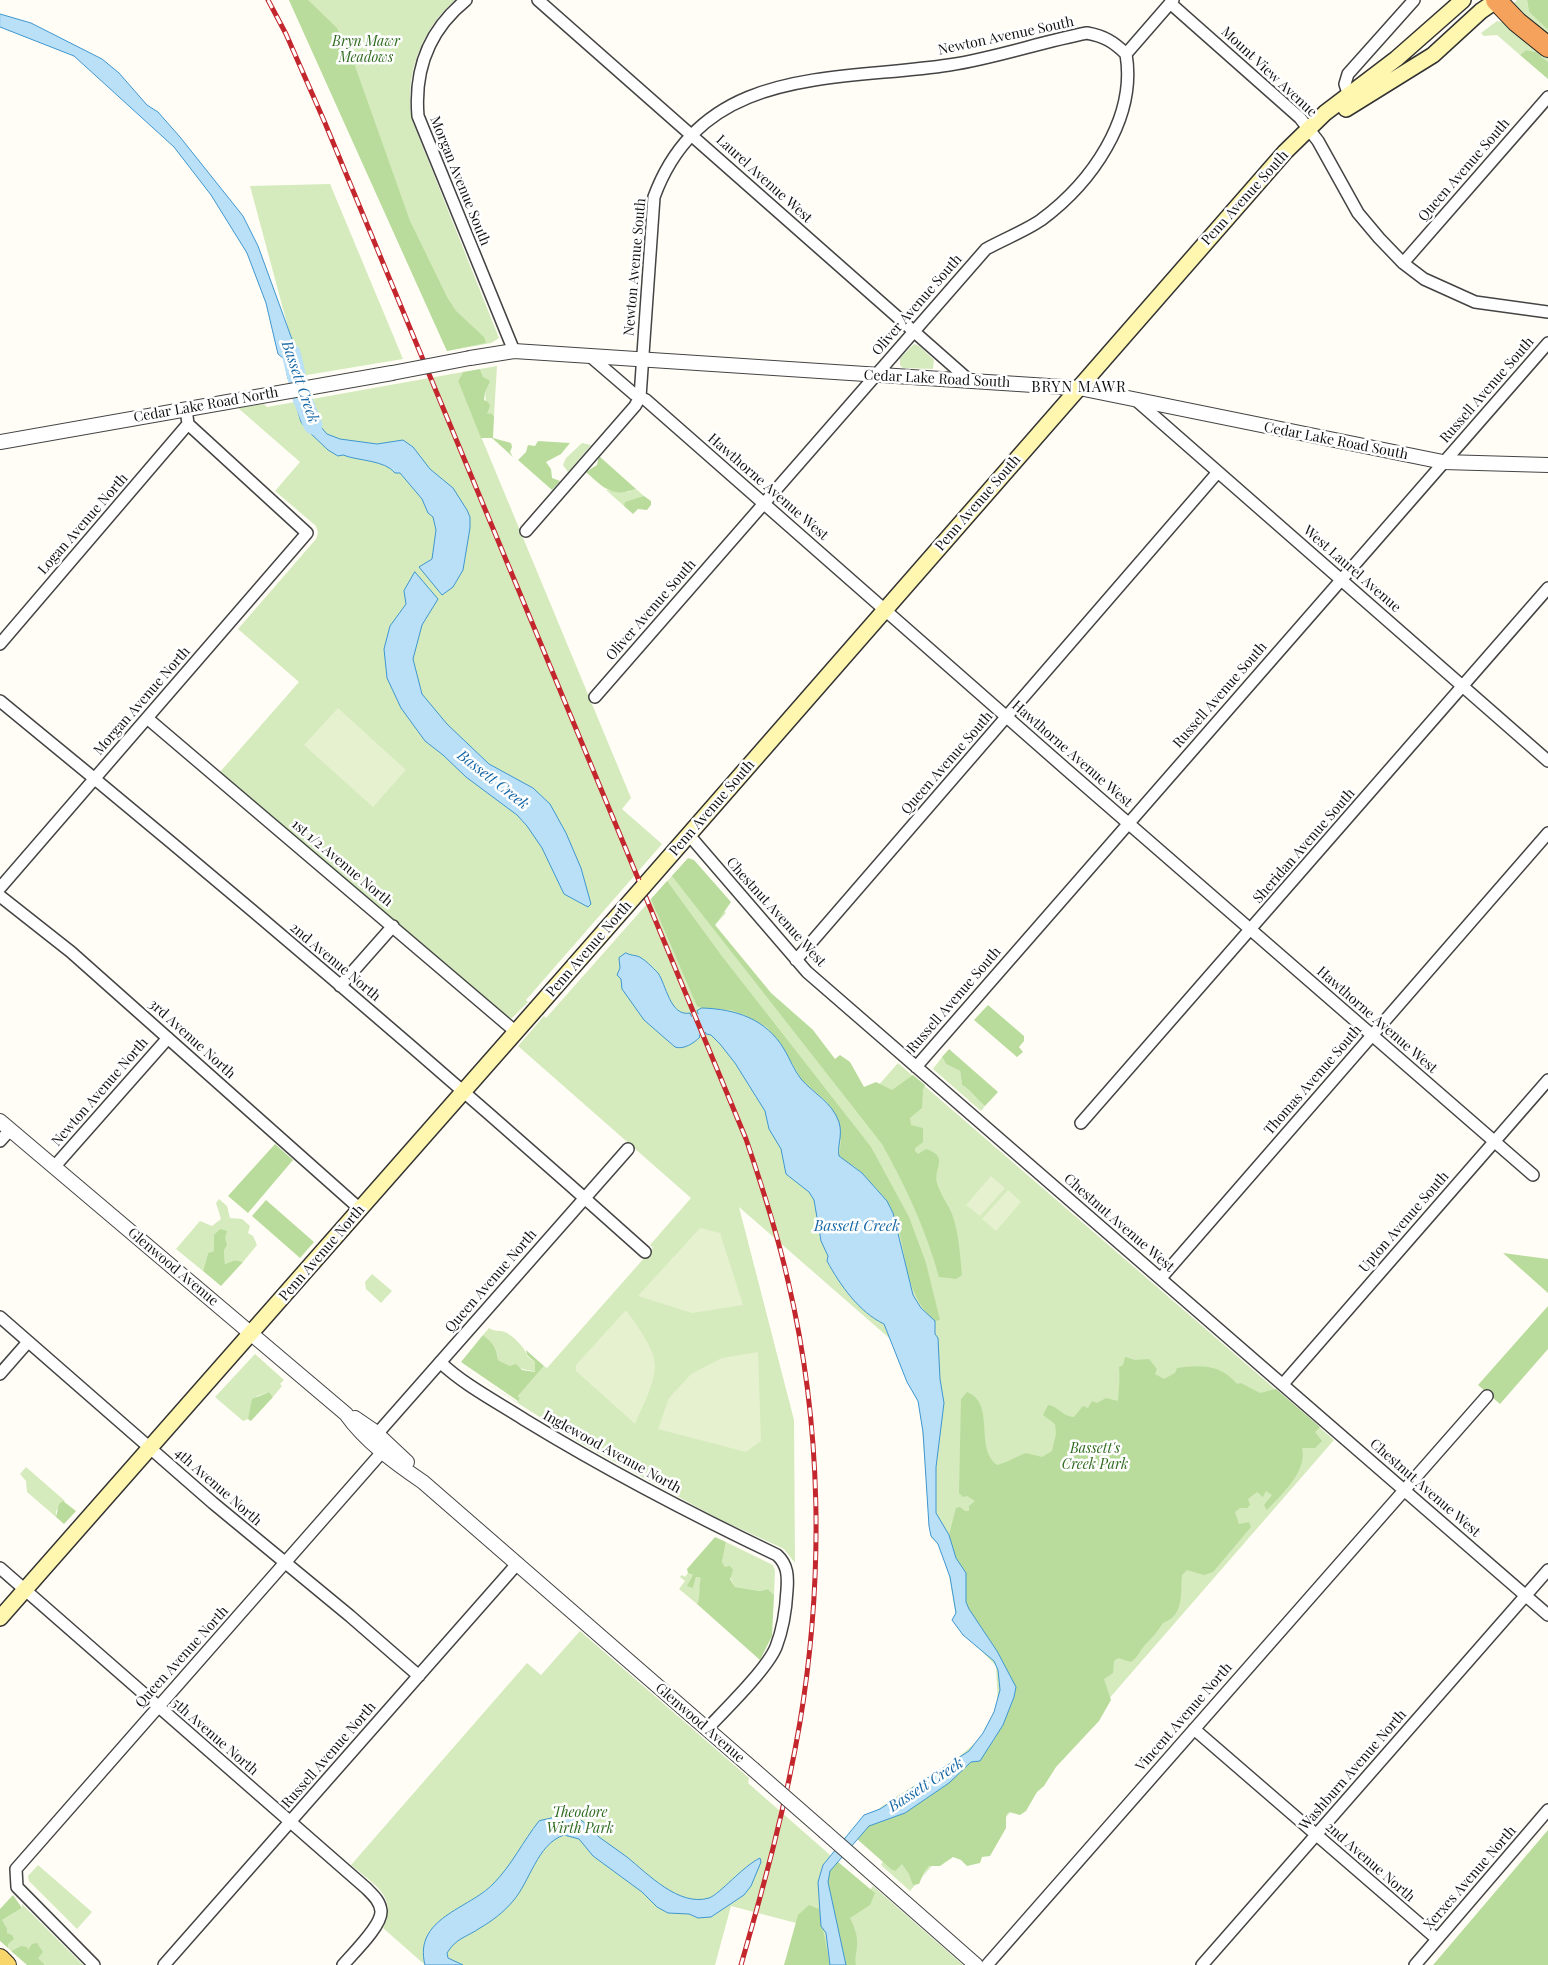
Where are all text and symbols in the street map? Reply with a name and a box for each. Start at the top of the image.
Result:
street label: Newton Avenue South [937,13,1075,59]
street label: Mount View Avenue [1218,23,1320,121]
park label: Bryn Mawr Meadows [332,34,400,66]
street label: Morgan Avenue South [426,114,494,248]
street label: Queen Avenue South [1415,115,1513,225]
street label: Laurel Avenue West [712,131,816,227]
street label: Penn Avenue South [1198,147,1292,249]
street label: Newton Avenue South [621,197,649,337]
street label: Oliver Avenue South [869,251,965,359]
street label: Russell Avenue South [1437,334,1537,446]
water label: Bassett Creek [278,339,322,425]
street label: Cedar Lake Road South [863,367,1011,391]
district label: BRYN MAWR [1030,378,1128,396]
street label: Cedar Lake Road North [132,384,280,426]
street label: Cedar Lake Road South [1262,419,1410,463]
street label: Hawthorne Avenue West [704,430,832,544]
street label: Penn Avenue South [932,452,1024,554]
street label: Logan Avenue North [35,470,131,578]
street label: West Laurel Avenue [1300,522,1404,616]
street label: Oliver Avenue South [603,556,699,664]
street label: Russell Avenue South [1170,639,1270,751]
street label: Morgan Avenue North [90,643,194,759]
street label: Hawthorne Avenue West [1008,697,1136,811]
street label: Queen Avenue South [898,708,996,818]
water label: Bassett Creek [454,746,532,814]
street label: Penn Avenue South [666,757,758,859]
street label: Sheridan Avenue South [1250,785,1358,907]
street label: 1st 1/2 Avenue North [288,816,396,910]
street label: Chestnut Avenue West [723,854,829,970]
street label: Penn Avenue North [543,898,635,1000]
street label: 2nd Avenue North [286,919,384,1005]
street label: Russell Avenue South [904,944,1004,1056]
street label: Hawthorne Avenue West [1313,963,1441,1077]
street label: 3rd Avenue North [145,996,239,1082]
street label: Thomas Avenue South [1261,1022,1365,1138]
street label: Newton Avenue North [48,1034,152,1150]
street label: Upton Avenue South [1356,1168,1452,1276]
street label: Chestnut Avenue West [1060,1170,1178,1276]
street label: Penn Avenue North [276,1202,368,1304]
water label: Bassett Creek [814,1217,900,1235]
street label: Glenwood Avenue [124,1224,222,1310]
street label: Queen Avenue North [442,1226,540,1336]
street label: Inglewood Avenue North [540,1407,684,1497]
street label: Chestnut Avenue West [1366,1435,1484,1541]
park label: Bassett's Creek Park [1062,1441,1128,1474]
street label: 4th Avenue North [171,1445,265,1529]
street label: Queen Avenue North [132,1603,232,1711]
street label: Vincent Avenue North [1132,1659,1236,1775]
street label: Glenwood Avenue [652,1680,748,1766]
street label: 5th Avenue North [168,1695,262,1779]
street label: Russell Avenue North [278,1699,380,1811]
street label: Washburn Avenue North [1296,1706,1410,1834]
water label: Bassett Creek [885,1754,967,1816]
park label: Theodore Wirth Park [546,1805,614,1838]
street label: 2nd Avenue North [1322,1819,1418,1905]
street label: Xerxes Avenue North [1420,1823,1520,1933]

